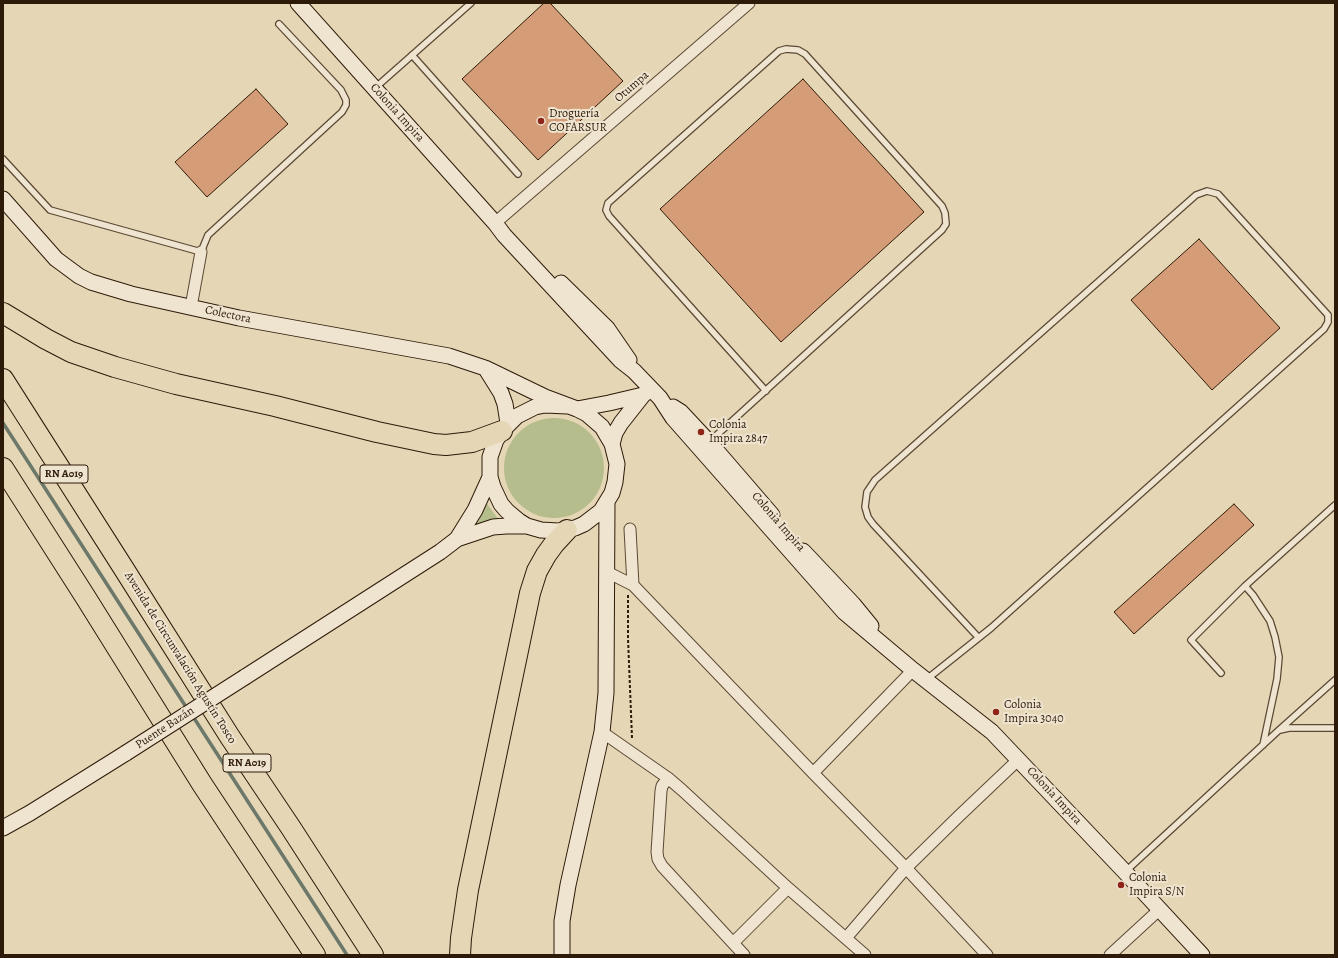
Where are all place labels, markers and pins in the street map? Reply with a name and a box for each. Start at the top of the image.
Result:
place label: Droguería COFARSUR [549,107,607,135]
marker: Droguería COFARSUR [536,116,546,126]
place label: Colonia Impira 2847 [709,418,767,446]
marker: Colonia Impira 2847 [696,427,706,437]
place label: Colonia Impira 3040 [1004,698,1064,726]
marker: Colonia Impira 3040 [991,707,1001,717]
place label: Colonia Impira S/N [1129,871,1184,899]
marker: Colonia Impira S/N [1116,880,1126,890]

